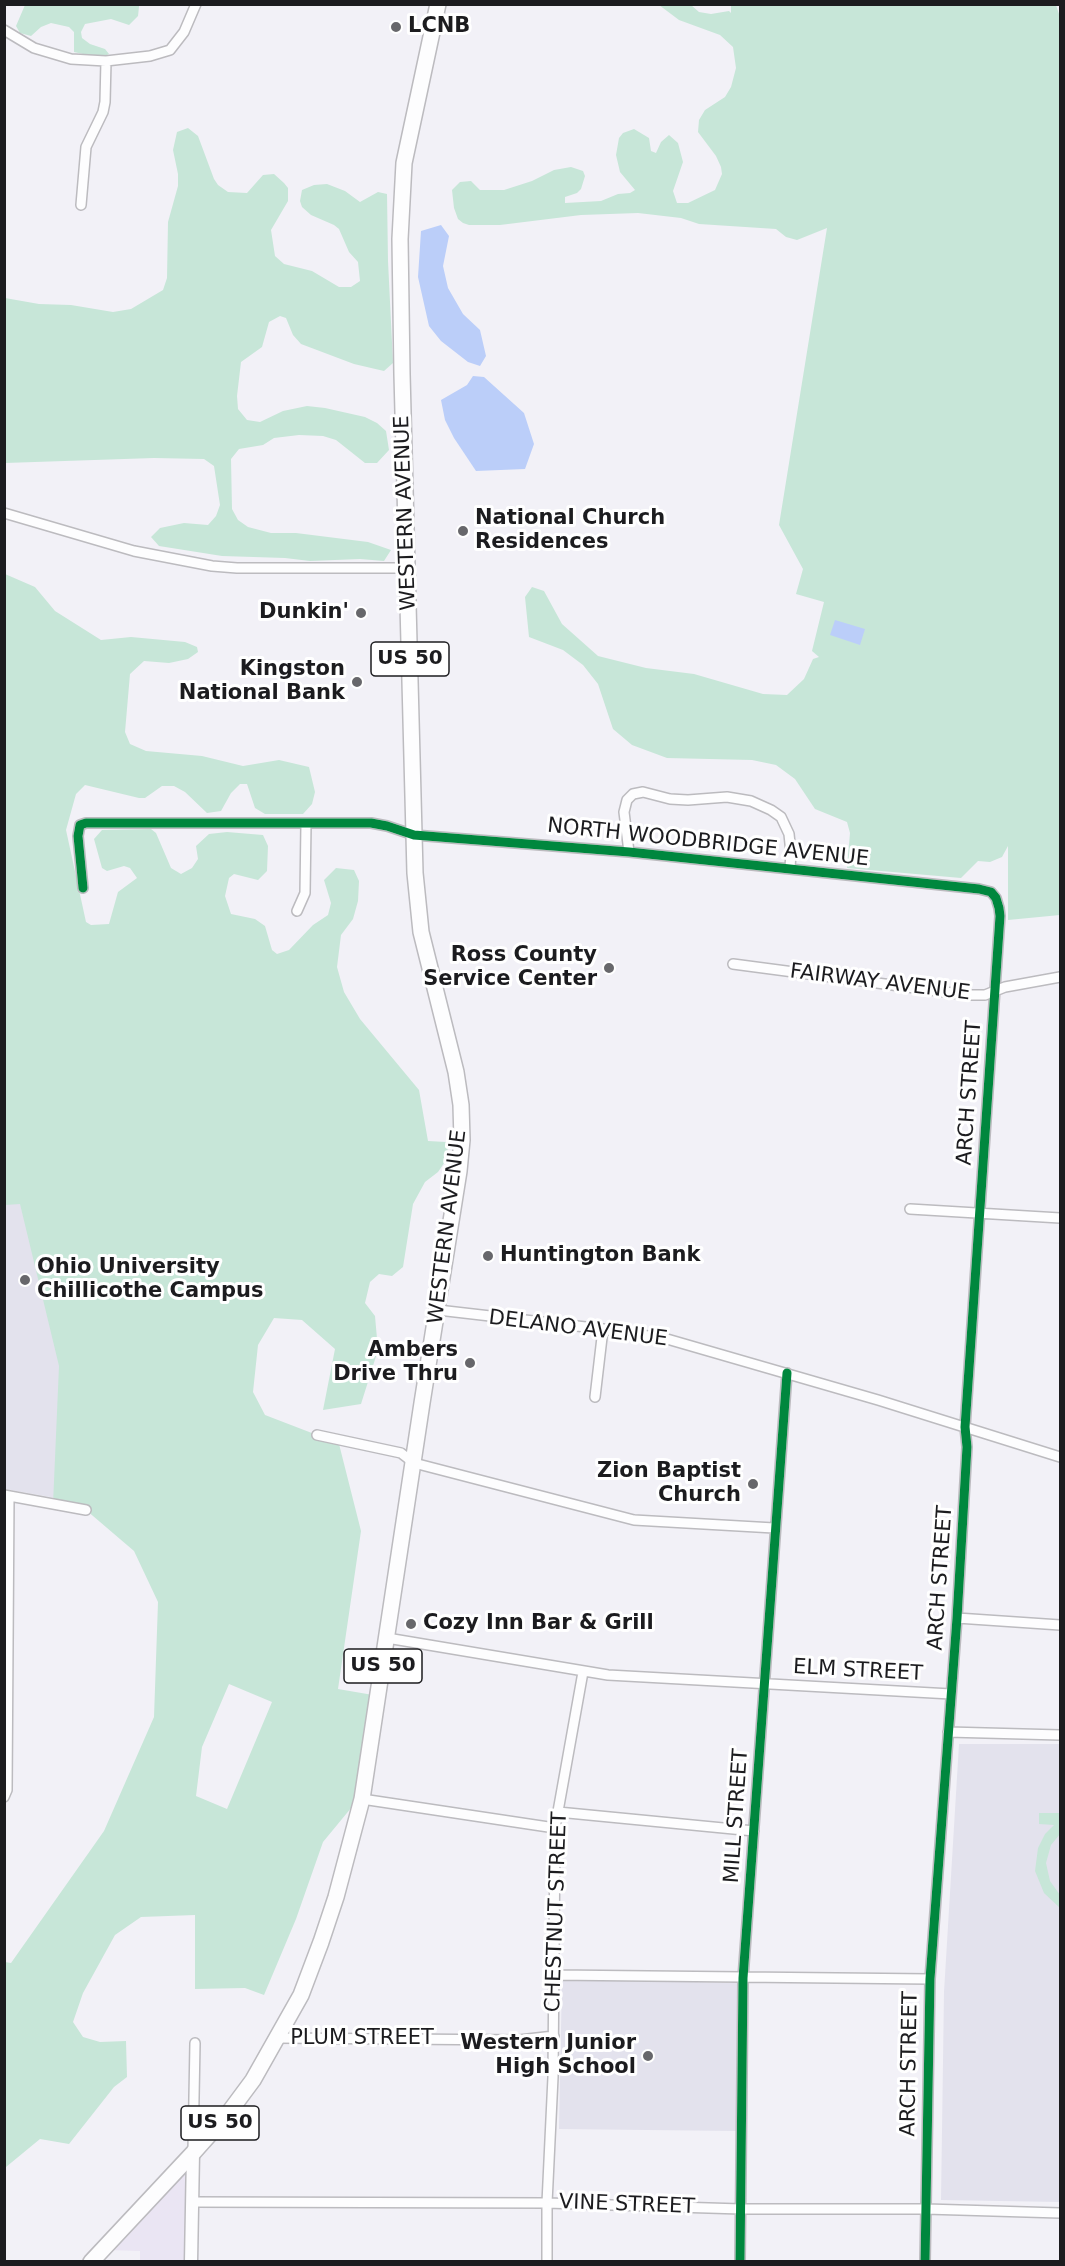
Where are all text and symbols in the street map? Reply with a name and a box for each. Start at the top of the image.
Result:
place label: LCNB [408,14,470,40]
marker: LCNB [389,20,403,34]
street label: WESTERN AVENUE [390,415,422,611]
place label: National Church Residences [475,506,665,556]
marker: National Church Residences [456,524,470,538]
place label: Dunkin' [259,600,349,626]
marker: Dunkin' [354,606,368,620]
road number: US 50 [371,642,449,676]
place label: Kingston National Bank [179,657,345,707]
marker: Kingston National Bank [350,675,364,689]
street label: NORTH WOODBRIDGE AVENUE [546,814,870,872]
place label: Ross County Service Center [423,943,597,993]
street label: FAIRWAY AVENUE [788,959,972,1007]
marker: Ross County Service Center [602,961,616,975]
street label: ARCH STREET [952,1020,988,1166]
street label: WESTERN AVENUE [424,1128,472,1326]
place label: Huntington Bank [500,1243,701,1269]
marker: Huntington Bank [481,1249,495,1263]
place label: Ohio University Chillicothe Campus [37,1255,264,1305]
marker: Ohio University Chillicothe Campus [18,1273,32,1287]
street label: DELANO AVENUE [487,1306,669,1352]
place label: Ambers Drive Thru [333,1338,458,1388]
marker: Ambers Drive Thru [463,1356,477,1370]
place label: Zion Baptist Church [597,1459,741,1509]
marker: Zion Baptist Church [746,1477,760,1491]
street label: ARCH STREET [923,1505,959,1651]
place label: Cozy Inn Bar & Grill [423,1611,654,1637]
marker: Cozy Inn Bar & Grill [404,1617,418,1631]
road number: US 50 [344,1649,422,1683]
street label: ELM STREET [792,1655,924,1687]
street label: MILL STREET [720,1748,754,1884]
street label: CHESTNUT STREET [541,1811,573,2013]
street label: ARCH STREET [896,1991,924,2137]
street label: PLUM STREET [290,2026,434,2052]
place label: Western Junior High School [460,2031,636,2081]
marker: Western Junior High School [641,2049,655,2063]
road number: US 50 [181,2106,259,2140]
street label: VINE STREET [558,2190,696,2220]

